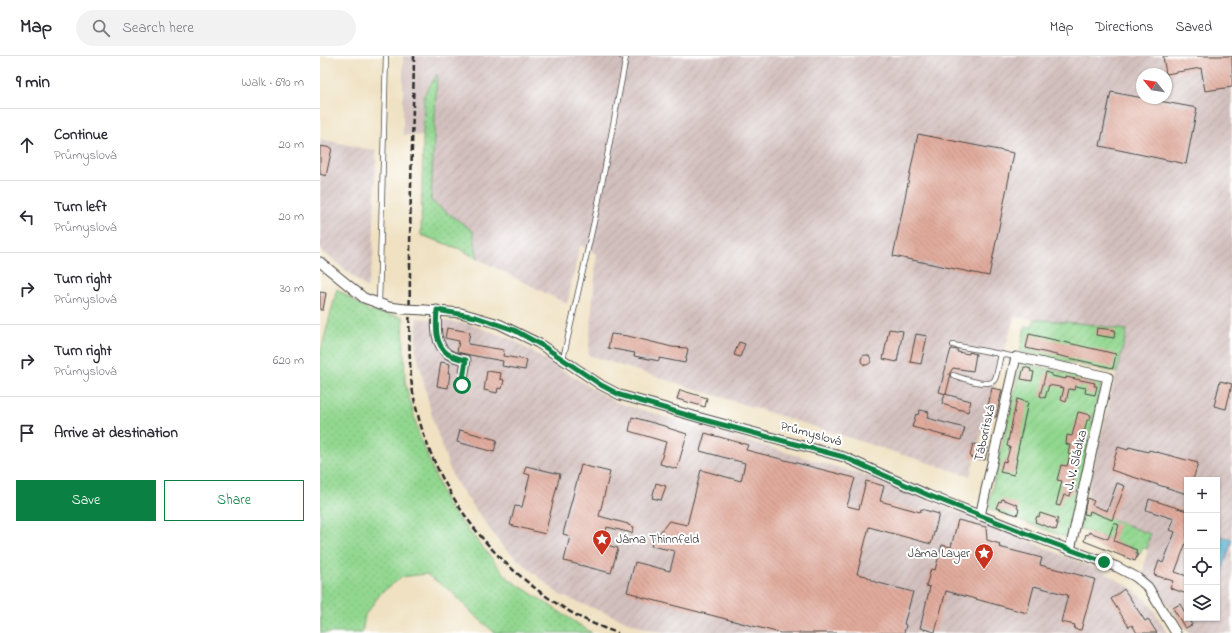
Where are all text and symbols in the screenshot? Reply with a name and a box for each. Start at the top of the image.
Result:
search box [76,10,356,46]
text: Map [20,14,52,41]
icon: search [90,17,112,39]
text: Search here [122,17,194,39]
text: Map [1050,17,1073,38]
text: Directions [1095,17,1153,38]
text: Saved [1175,17,1212,38]
north arrow [1136,68,1172,104]
text: 9 min [16,70,50,95]
text: Walk · 690 m [241,73,304,92]
text: Continue [54,124,108,146]
icon: ahead [16,134,38,156]
text: 20 m [279,135,304,154]
text: Průmyslová [54,146,117,165]
text: Turn left [54,196,107,218]
icon: left [16,206,38,228]
text: 20 m [279,207,304,226]
text: Průmyslová [54,218,117,237]
text: Turn right [54,268,112,290]
icon: right [16,278,38,300]
text: 30 m [280,279,304,298]
text: Průmyslová [54,290,117,309]
text: Turn right [54,340,112,362]
icon: right [16,350,38,372]
text: 620 m [273,351,304,370]
text: Průmyslová [54,362,117,381]
route start [453,376,471,394]
street label: Táboritská [969,403,1001,463]
street label: Průmyslová [778,417,844,452]
icon: arrive [16,422,38,444]
text: Arrive at destination [54,422,178,444]
street label: J. V. Sládka [1060,428,1092,492]
map controls [1184,477,1220,621]
button: + [1184,477,1220,513]
button: Save [16,480,156,521]
button: Share [164,480,304,521]
button: − [1184,513,1220,549]
place icon: Jáma Thinnfeld [591,528,613,556]
place label: Jáma Thinnfeld [616,530,700,549]
place icon: Jáma Layer [973,542,995,570]
place label: Jáma Layer [908,544,971,564]
button: locate [1184,549,1220,585]
route end [1095,553,1113,571]
button: layers [1184,585,1220,621]

